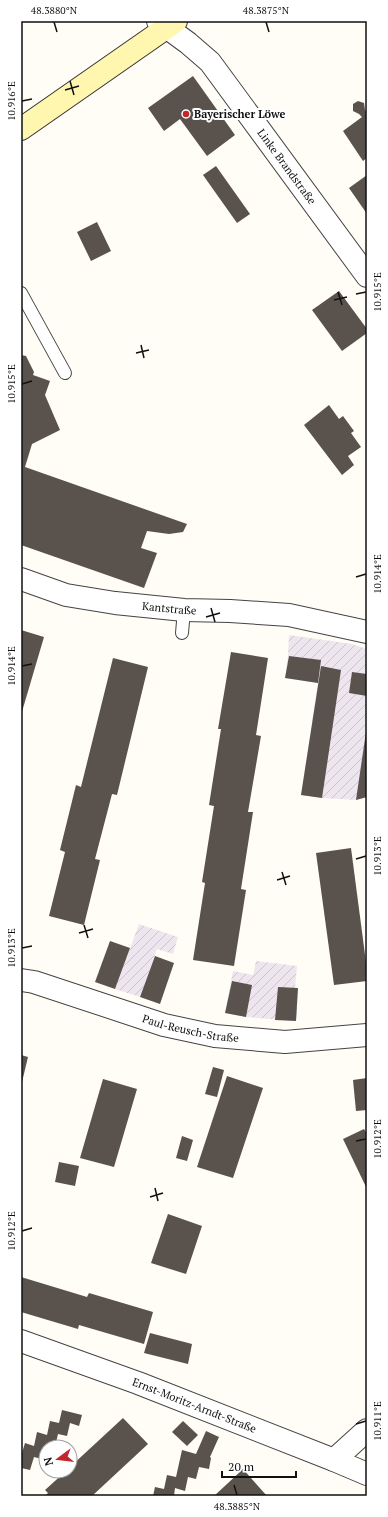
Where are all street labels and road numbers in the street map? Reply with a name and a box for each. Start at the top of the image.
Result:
street label: Linke Brandstraße [254,126,319,207]
street label: Kantstraße [141,599,197,617]
street label: Paul-Reusch-Straße [141,1011,240,1045]
street label: Ernst-Moritz-Arndt-Straße [131,1375,259,1436]

